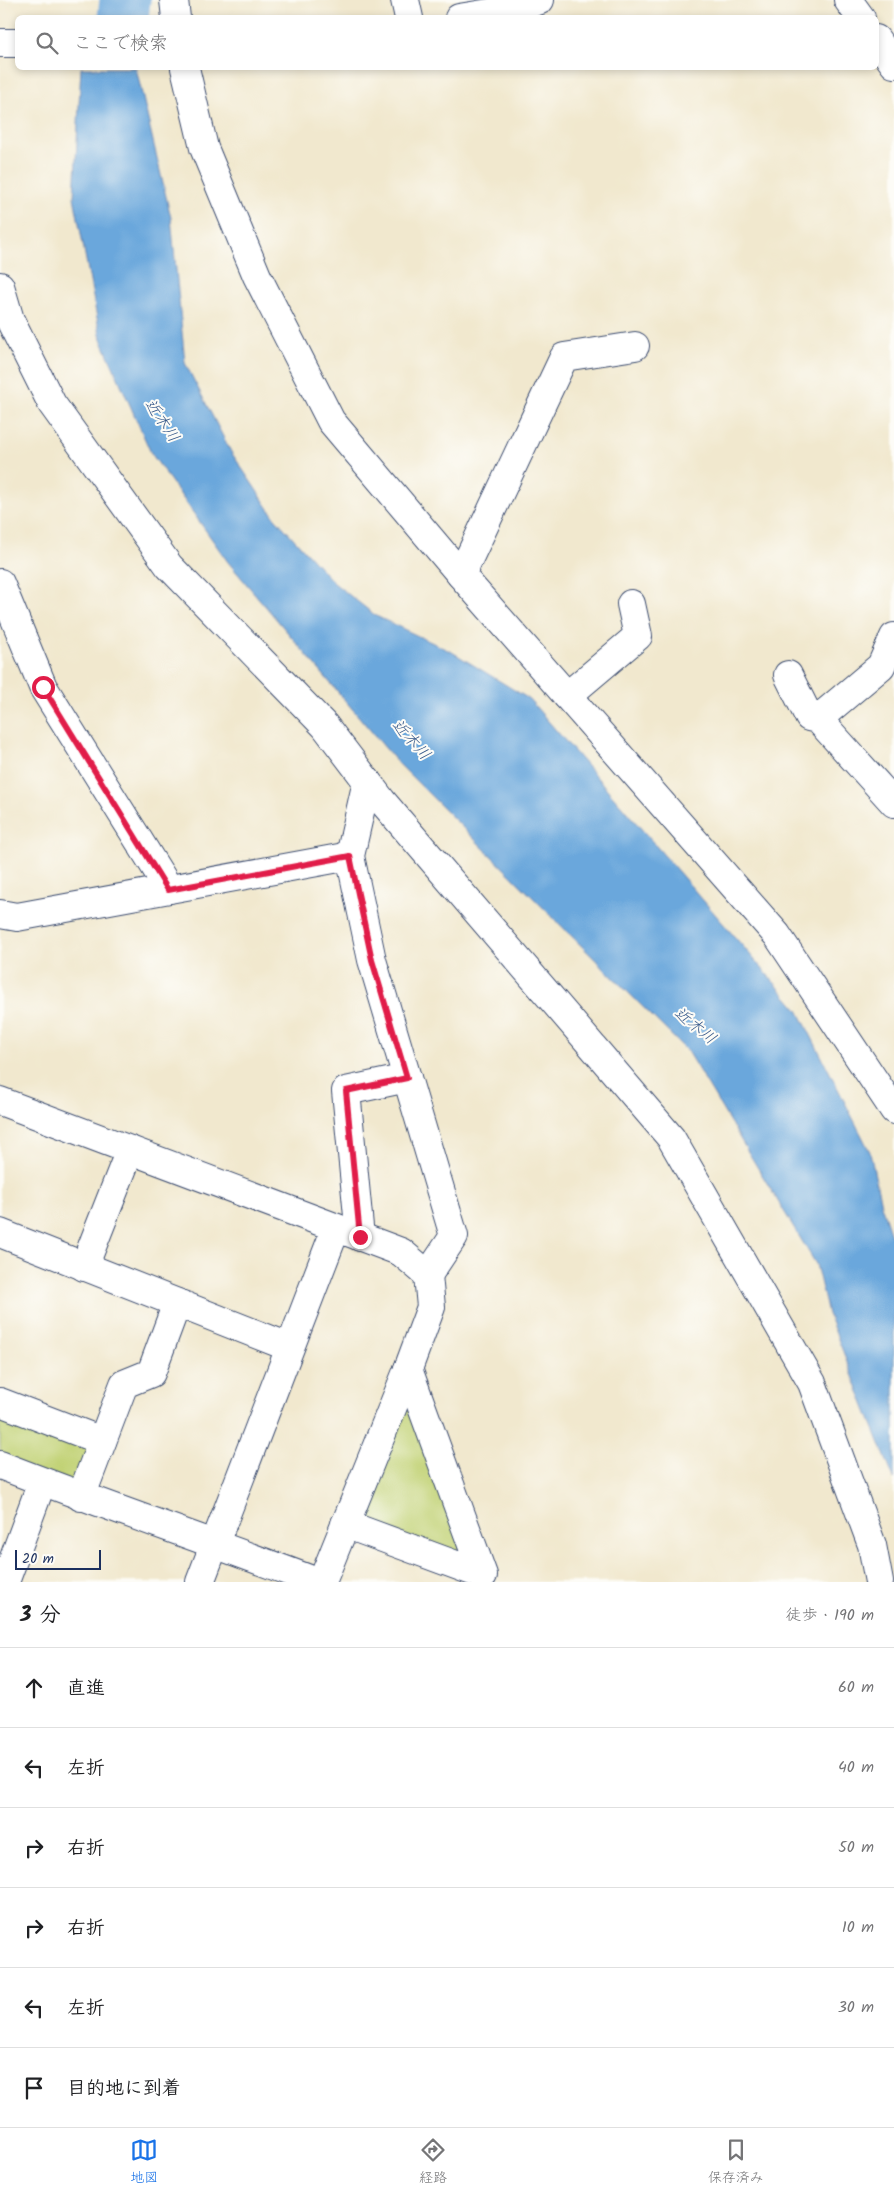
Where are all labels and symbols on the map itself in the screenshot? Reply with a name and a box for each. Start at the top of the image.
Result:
water label: 近木川 [138,394,186,448]
route start [32,676,55,699]
water label: 近木川 [386,714,436,766]
water label: 近木川 [669,1001,722,1051]
route end [349,1226,372,1249]
scale bar [15,1547,101,1570]

